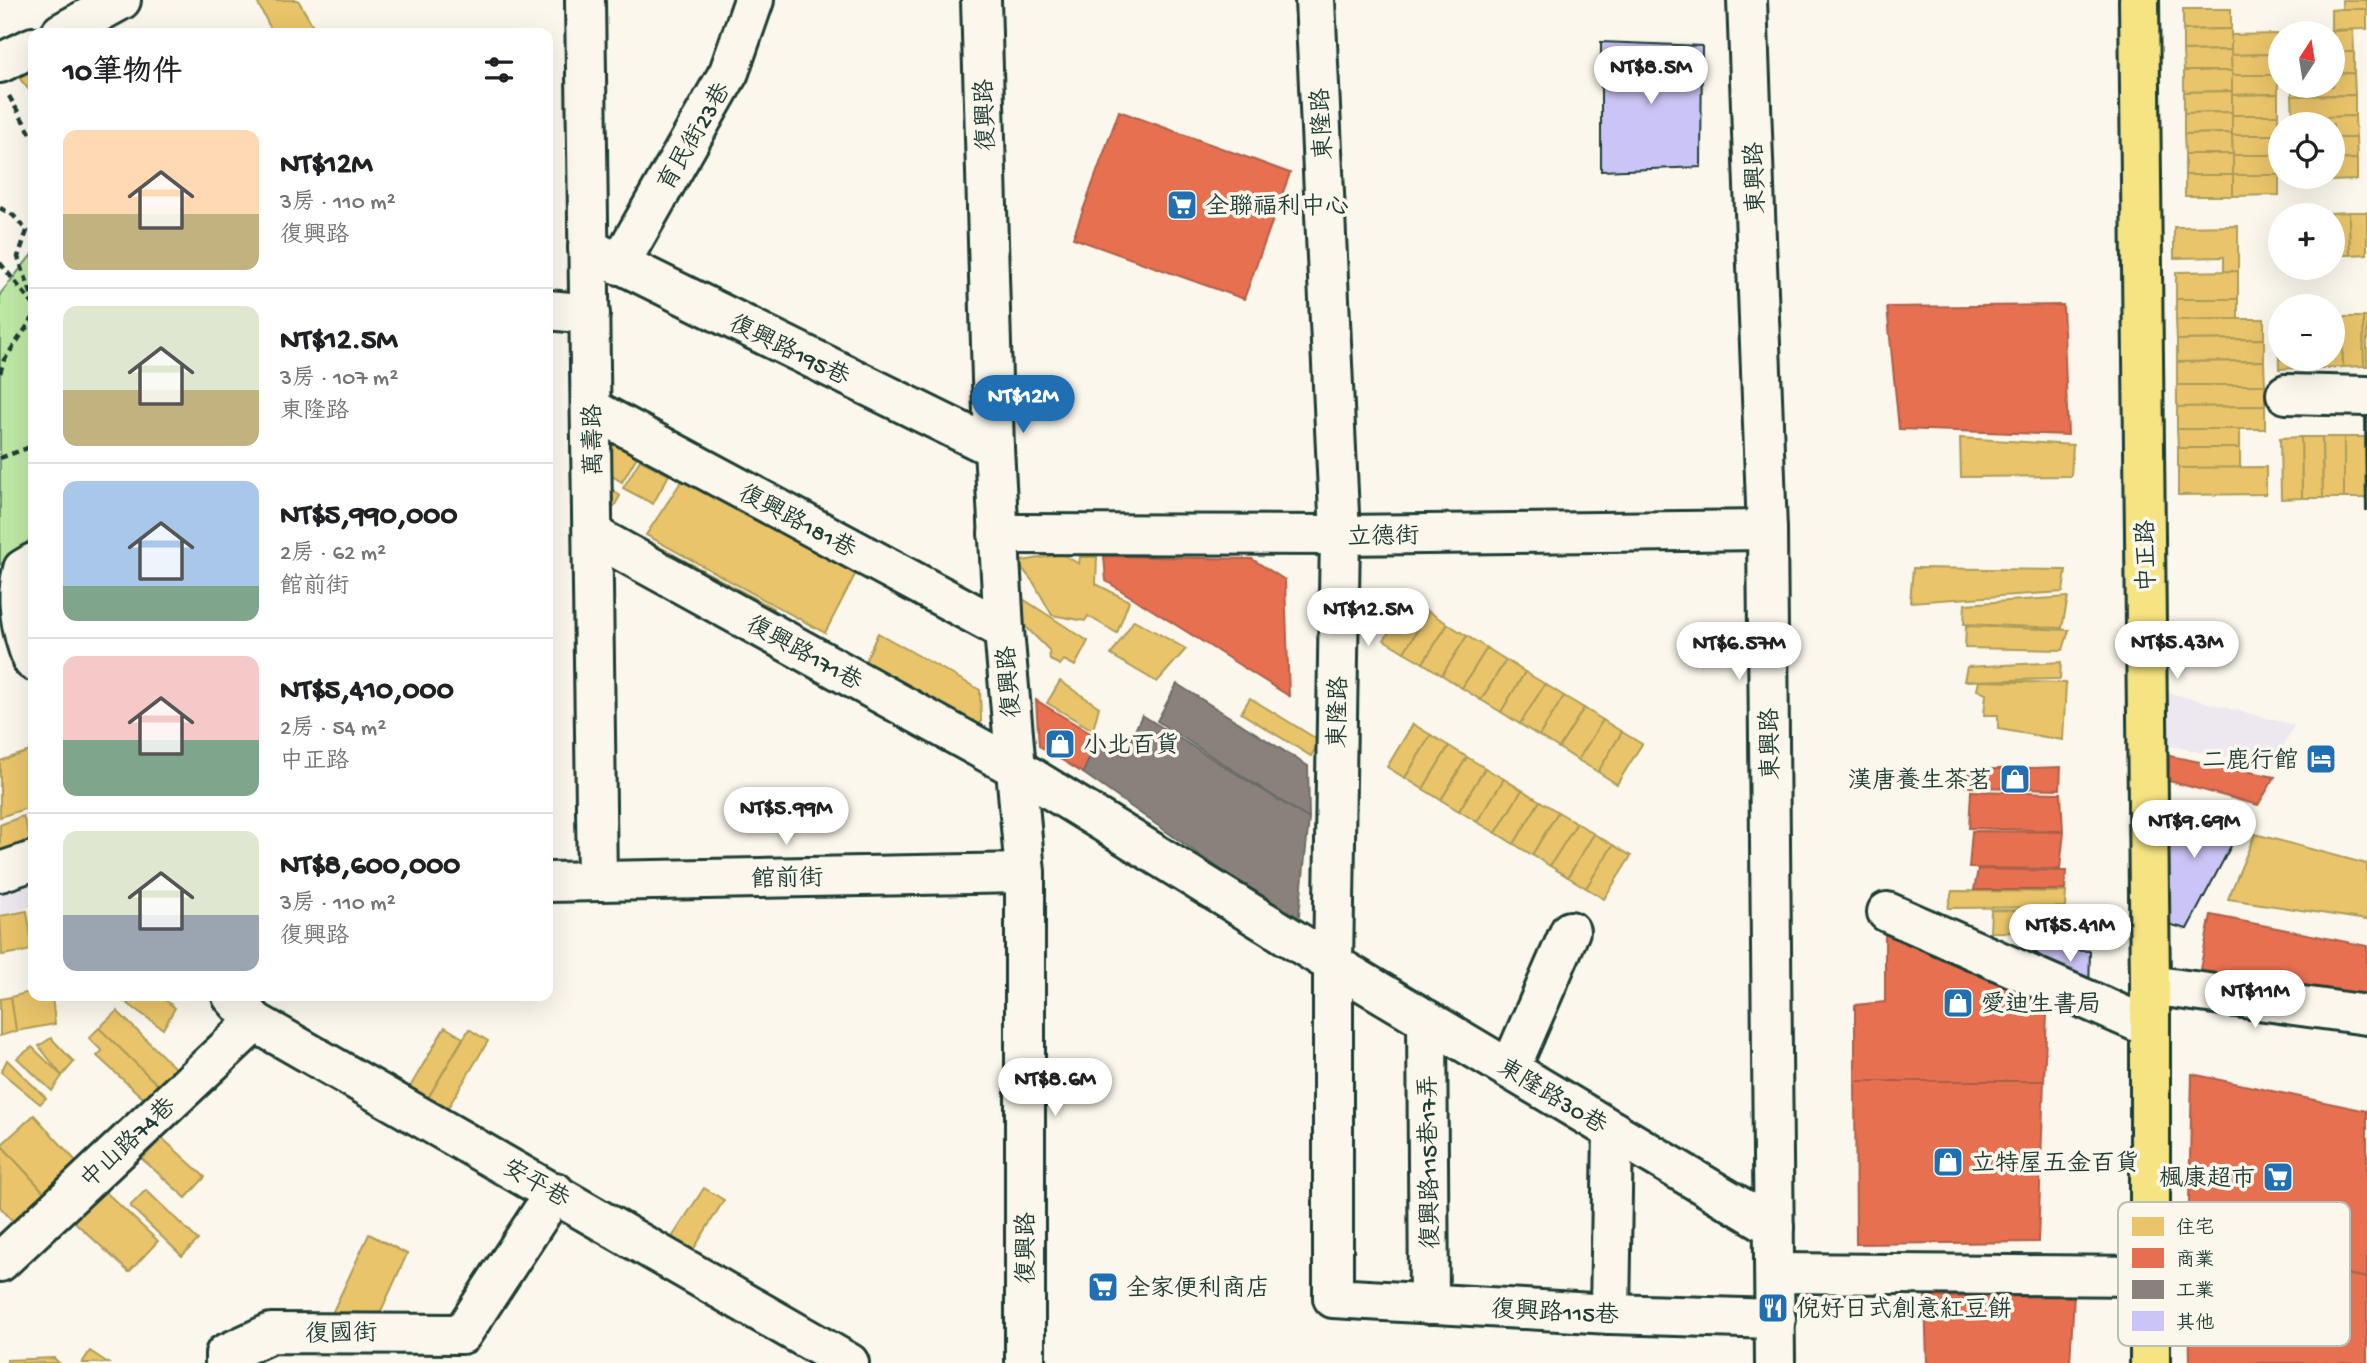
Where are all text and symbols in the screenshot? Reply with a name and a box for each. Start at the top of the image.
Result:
north arrow [2268,21,2345,98]
map controls [2268,21,2345,371]
pin: NT$8.5M [1586,46,1716,106]
icon: filters [480,51,518,89]
text: NT$8.5M [1610,55,1692,82]
text: 10筆物件 [63,57,182,92]
street label: 育民街23巷 [653,78,739,197]
street label: 復興路 [970,78,1003,151]
street label: 東隆路 [1306,87,1341,161]
button: locate [2268,112,2345,189]
street label: 東興路 [1740,141,1773,214]
text: NT$12M [280,149,372,184]
icon: home [119,158,203,242]
supermarket icon: 全聯福利中心 [1165,188,1199,222]
text: 3房 · 110 m² [280,190,396,217]
place label: 全聯福利中心 [1205,193,1349,223]
button: + [2268,203,2345,280]
text: 復興路 [280,223,349,250]
button: − [2268,294,2345,371]
street label: 復興路195巷 [724,309,854,394]
text: NT$12.5M [280,325,397,360]
icon: home [119,334,203,418]
text: 3房 · 107 m² [280,366,398,393]
pin: NT$12M [966,376,1080,435]
text: NT$12M [988,384,1058,411]
text: 東隆路 [280,399,349,426]
street label: 萬壽路 [578,404,611,476]
street label: 復興路181巷 [733,478,861,566]
text: NT$5,990,000 [280,500,457,535]
icon: home [119,509,203,593]
street label: 中正路 [2131,520,2164,592]
street label: 立德街 [1347,522,1419,554]
text: 2房 · 62 m² [280,541,386,568]
text: 館前街 [280,574,349,601]
pin: NT$12.5M [1296,588,1440,648]
text: NT$12.5M [1323,597,1413,624]
street label: 復興路171巷 [740,610,867,699]
pin: NT$6.57M [1667,622,1811,682]
pin: NT$5.43M [2105,622,2249,681]
text: NT$5.43M [2131,630,2223,657]
text: NT$6.57M [1692,631,1786,658]
street label: 復興路 [992,645,1029,719]
text: NT$5,410,000 [280,675,454,710]
street label: 東隆路 [1323,676,1356,748]
icon: home [119,684,203,768]
street label: 東興路 [1755,708,1788,780]
text: 2房 · 54 m² [280,716,386,743]
shop icon: 小北百貨 [1043,727,1077,761]
place label: 小北百貨 [1083,732,1179,762]
hotel icon: 二鹿行館 [2304,742,2338,776]
place label: 二鹿行館 [2202,747,2298,777]
text: 中正路 [280,749,349,776]
shop icon: 漢唐養生茶茗 [1998,762,2032,796]
place label: 漢唐養生茶茗 [1848,766,1992,797]
pin: NT$5.99M [714,788,858,847]
text: NT$5.99M [740,796,832,823]
pin: NT$9.69M [2122,800,2266,860]
text: NT$9.69M [2148,809,2240,836]
text: NT$8,600,000 [280,850,460,885]
icon: home [119,859,203,943]
street label: 館前街 [751,864,823,896]
text: 3房 · 110 m² [280,891,396,918]
pin: NT$5.41M [1998,904,2142,964]
text: NT$5.41M [2025,913,2115,940]
text: 復興路 [280,924,349,951]
pin: NT$11M [2198,970,2312,1030]
text: NT$11M [2221,979,2289,1006]
shop icon: 愛迪生書局 [1941,986,1975,1020]
place label: 愛迪生書局 [1981,991,2101,1021]
street label: 東隆路30巷 [1491,1052,1612,1142]
pin: NT$8.6M [990,1058,1120,1118]
text: NT$8.6M [1014,1067,1096,1094]
street label: 復興路115巷17弄 [1413,1075,1448,1249]
street label: 中山路74巷 [74,1092,183,1196]
shop icon: 立特屋五金百貨 [1931,1145,1965,1179]
place label: 立特屋五金百貨 [1971,1150,2139,1180]
street label: 安平巷 [497,1154,574,1216]
supermarket icon: 楓康超市 [2261,1160,2295,1194]
place label: 楓康超市 [2159,1164,2255,1195]
legend [2118,1202,2350,1346]
street label: 復興路 [1012,1212,1043,1284]
text: 住宅 [2176,1217,2214,1241]
text: 商業 [2176,1249,2214,1273]
supermarket icon: 全家便利商店 [1086,1270,1120,1304]
place label: 全家便利商店 [1126,1275,1270,1305]
text: 工業 [2176,1280,2214,1304]
restaurant icon: 倪好日式創意紅豆餅 [1756,1291,1790,1325]
street label: 復興路115巷 [1490,1295,1620,1332]
place label: 倪好日式創意紅豆餅 [1796,1296,2012,1326]
text: 其他 [2176,1312,2214,1336]
street label: 復國街 [305,1319,377,1351]

